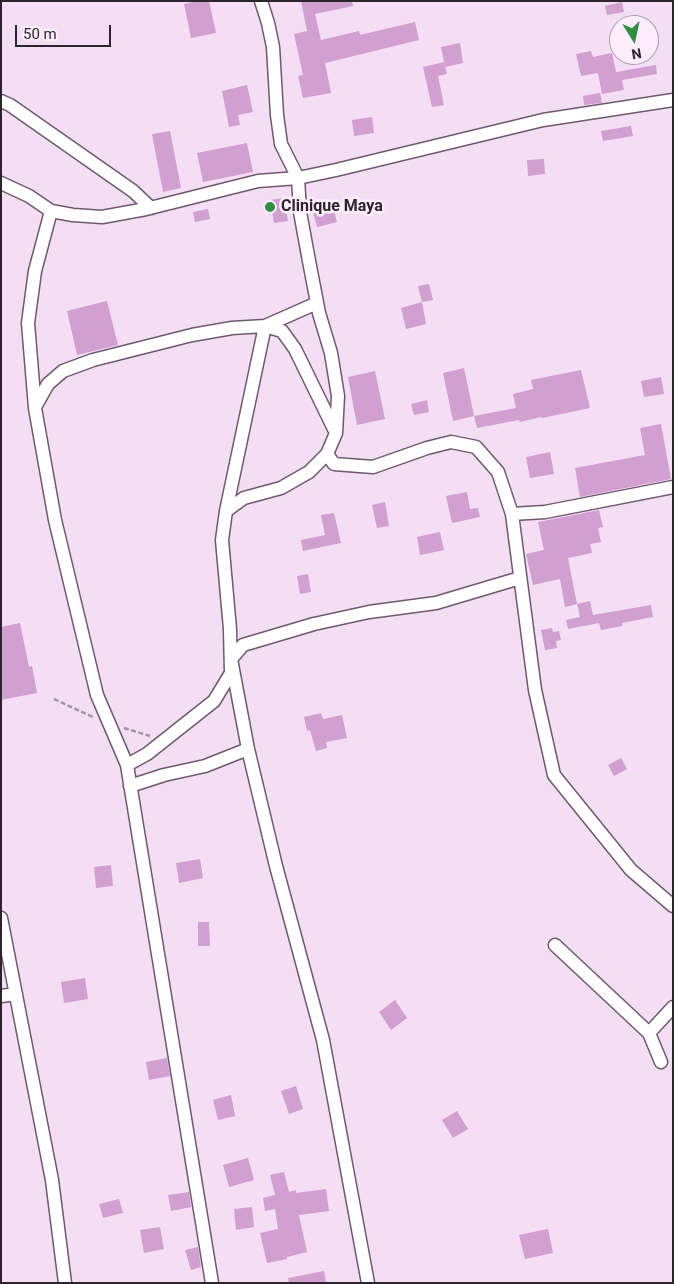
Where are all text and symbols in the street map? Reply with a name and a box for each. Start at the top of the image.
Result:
scale bar [18,15,114,47]
north arrow [609,15,659,65]
text: 50 m [23,25,57,43]
text: N [630,45,643,63]
place label: Clinique Maya [281,197,383,217]
marker: Clinique Maya [263,200,277,214]

